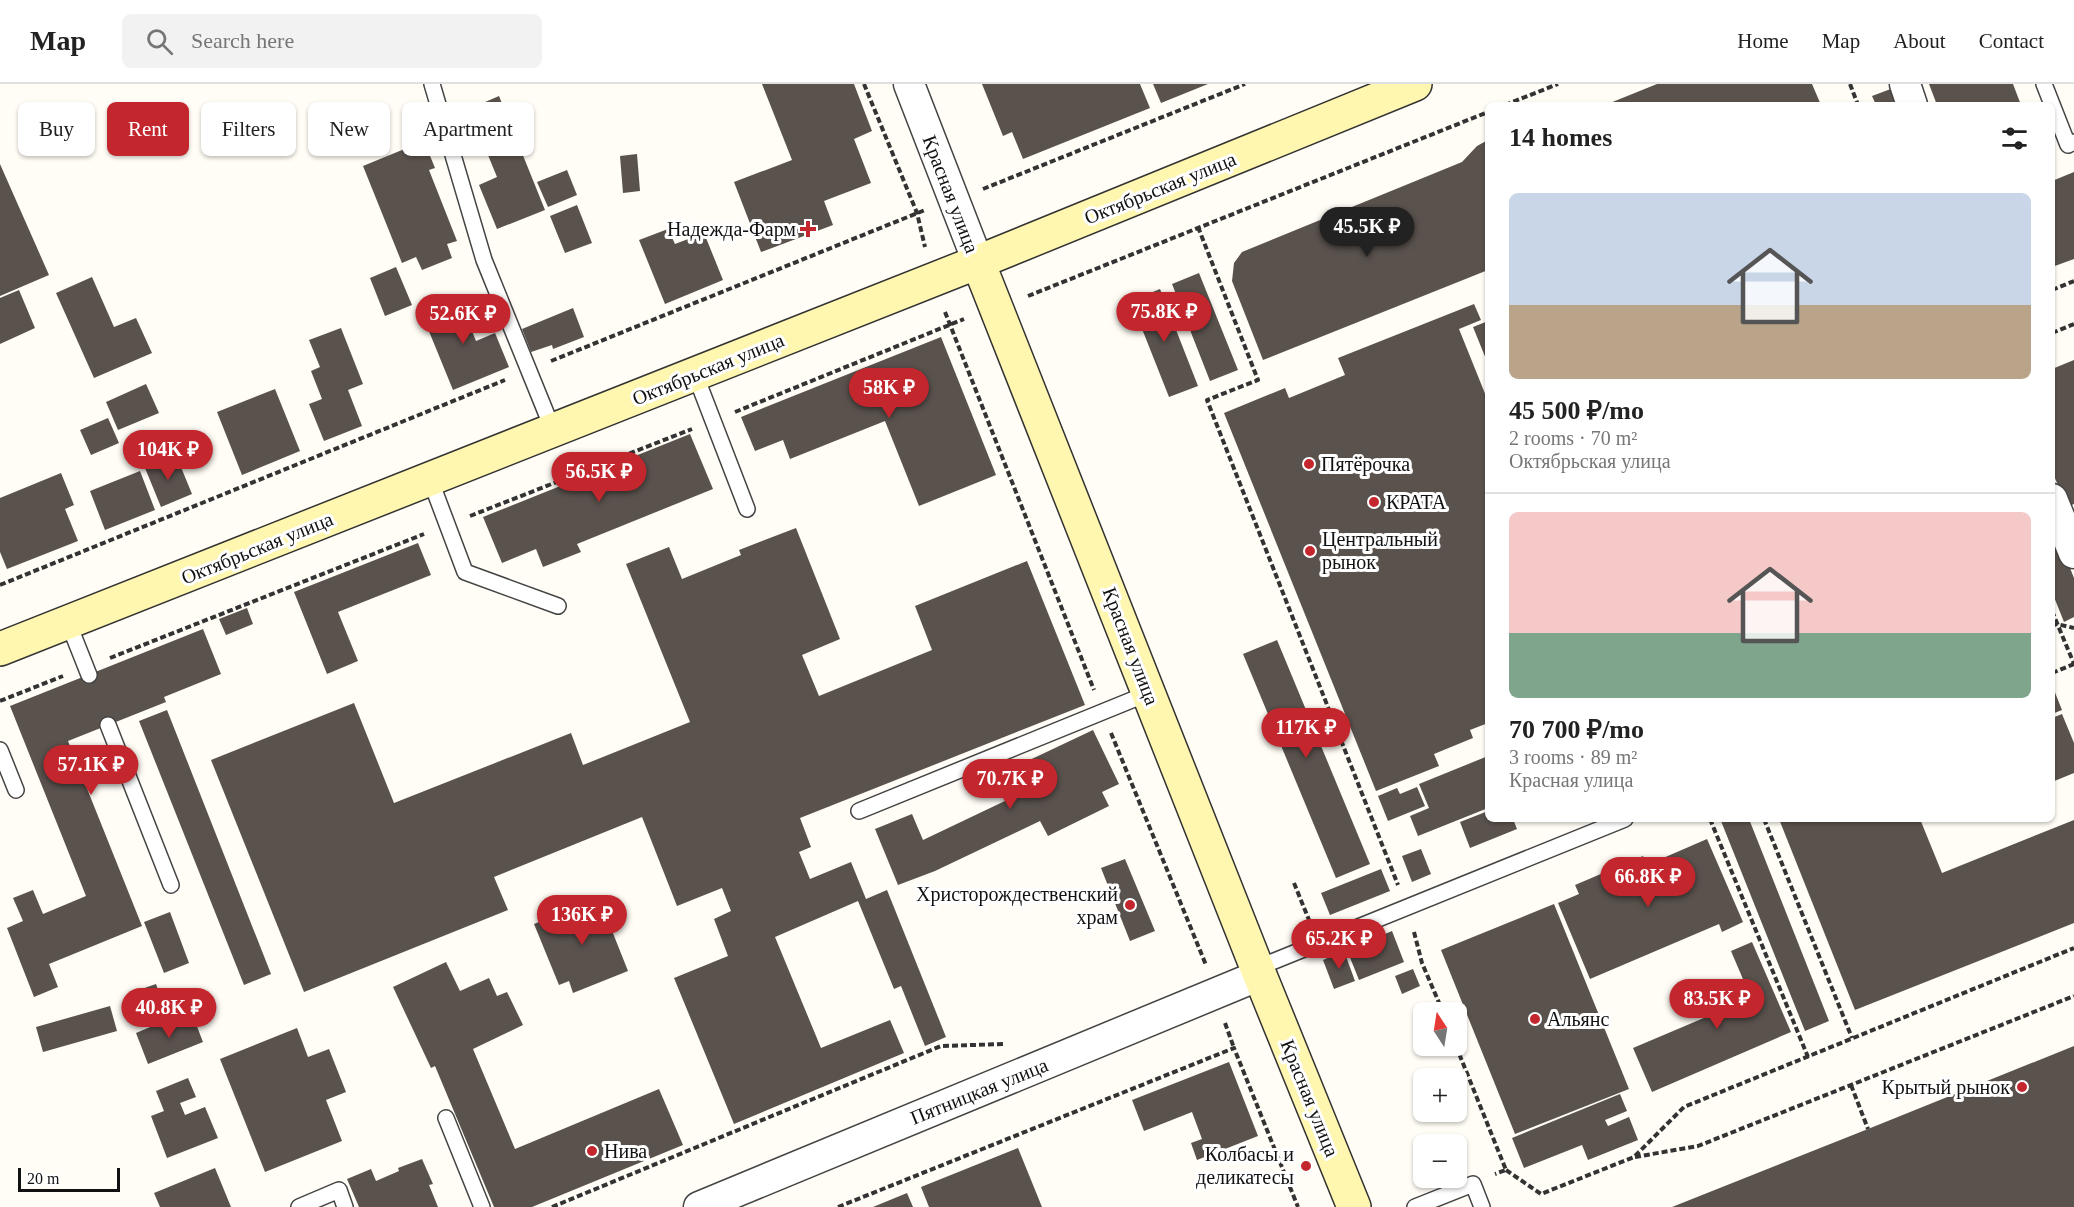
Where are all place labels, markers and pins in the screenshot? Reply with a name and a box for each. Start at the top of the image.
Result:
pin: 45.5K ₽ [1312,207,1422,258]
place label: Надежда-Фарм [667,218,796,241]
marker: Надежда-Фарм [801,222,815,236]
pin: 75.8K ₽ [1109,292,1219,343]
pin: 52.6K ₽ [408,294,518,345]
pin: 58K ₽ [847,368,931,419]
pin: 104K ₽ [119,430,217,481]
pin: 56.5K ₽ [544,452,654,503]
place label: Пятёрочка [1321,453,1410,476]
marker: Пятёрочка [1302,457,1316,471]
place label: КРАТА [1386,491,1447,513]
marker: КРАТА [1367,495,1381,509]
place label: Центральный рынок [1322,528,1438,574]
marker: Центральный рынок [1303,544,1317,558]
pin: 117K ₽ [1257,708,1355,759]
pin: 57.1K ₽ [36,745,146,796]
pin: 70.7K ₽ [955,759,1065,810]
pin: 66.8K ₽ [1593,857,1703,908]
place label: Христорождественский храм [916,883,1118,929]
pin: 136K ₽ [533,895,631,946]
marker: Христорождественский храм [1123,898,1137,912]
pin: 65.2K ₽ [1284,919,1394,970]
pin: 83.5K ₽ [1662,979,1772,1030]
pin: 40.8K ₽ [114,988,224,1039]
place label: Альянс [1547,1008,1609,1030]
marker: Альянс [1528,1012,1542,1026]
place label: Крытый рынок [1881,1076,2010,1099]
marker: Крытый рынок [2015,1080,2029,1094]
place label: Нива [604,1140,647,1162]
place label: Колбасы и деликатесы [1196,1143,1294,1189]
marker: Нива [585,1144,599,1158]
marker: Колбасы и деликатесы [1299,1159,1313,1173]

